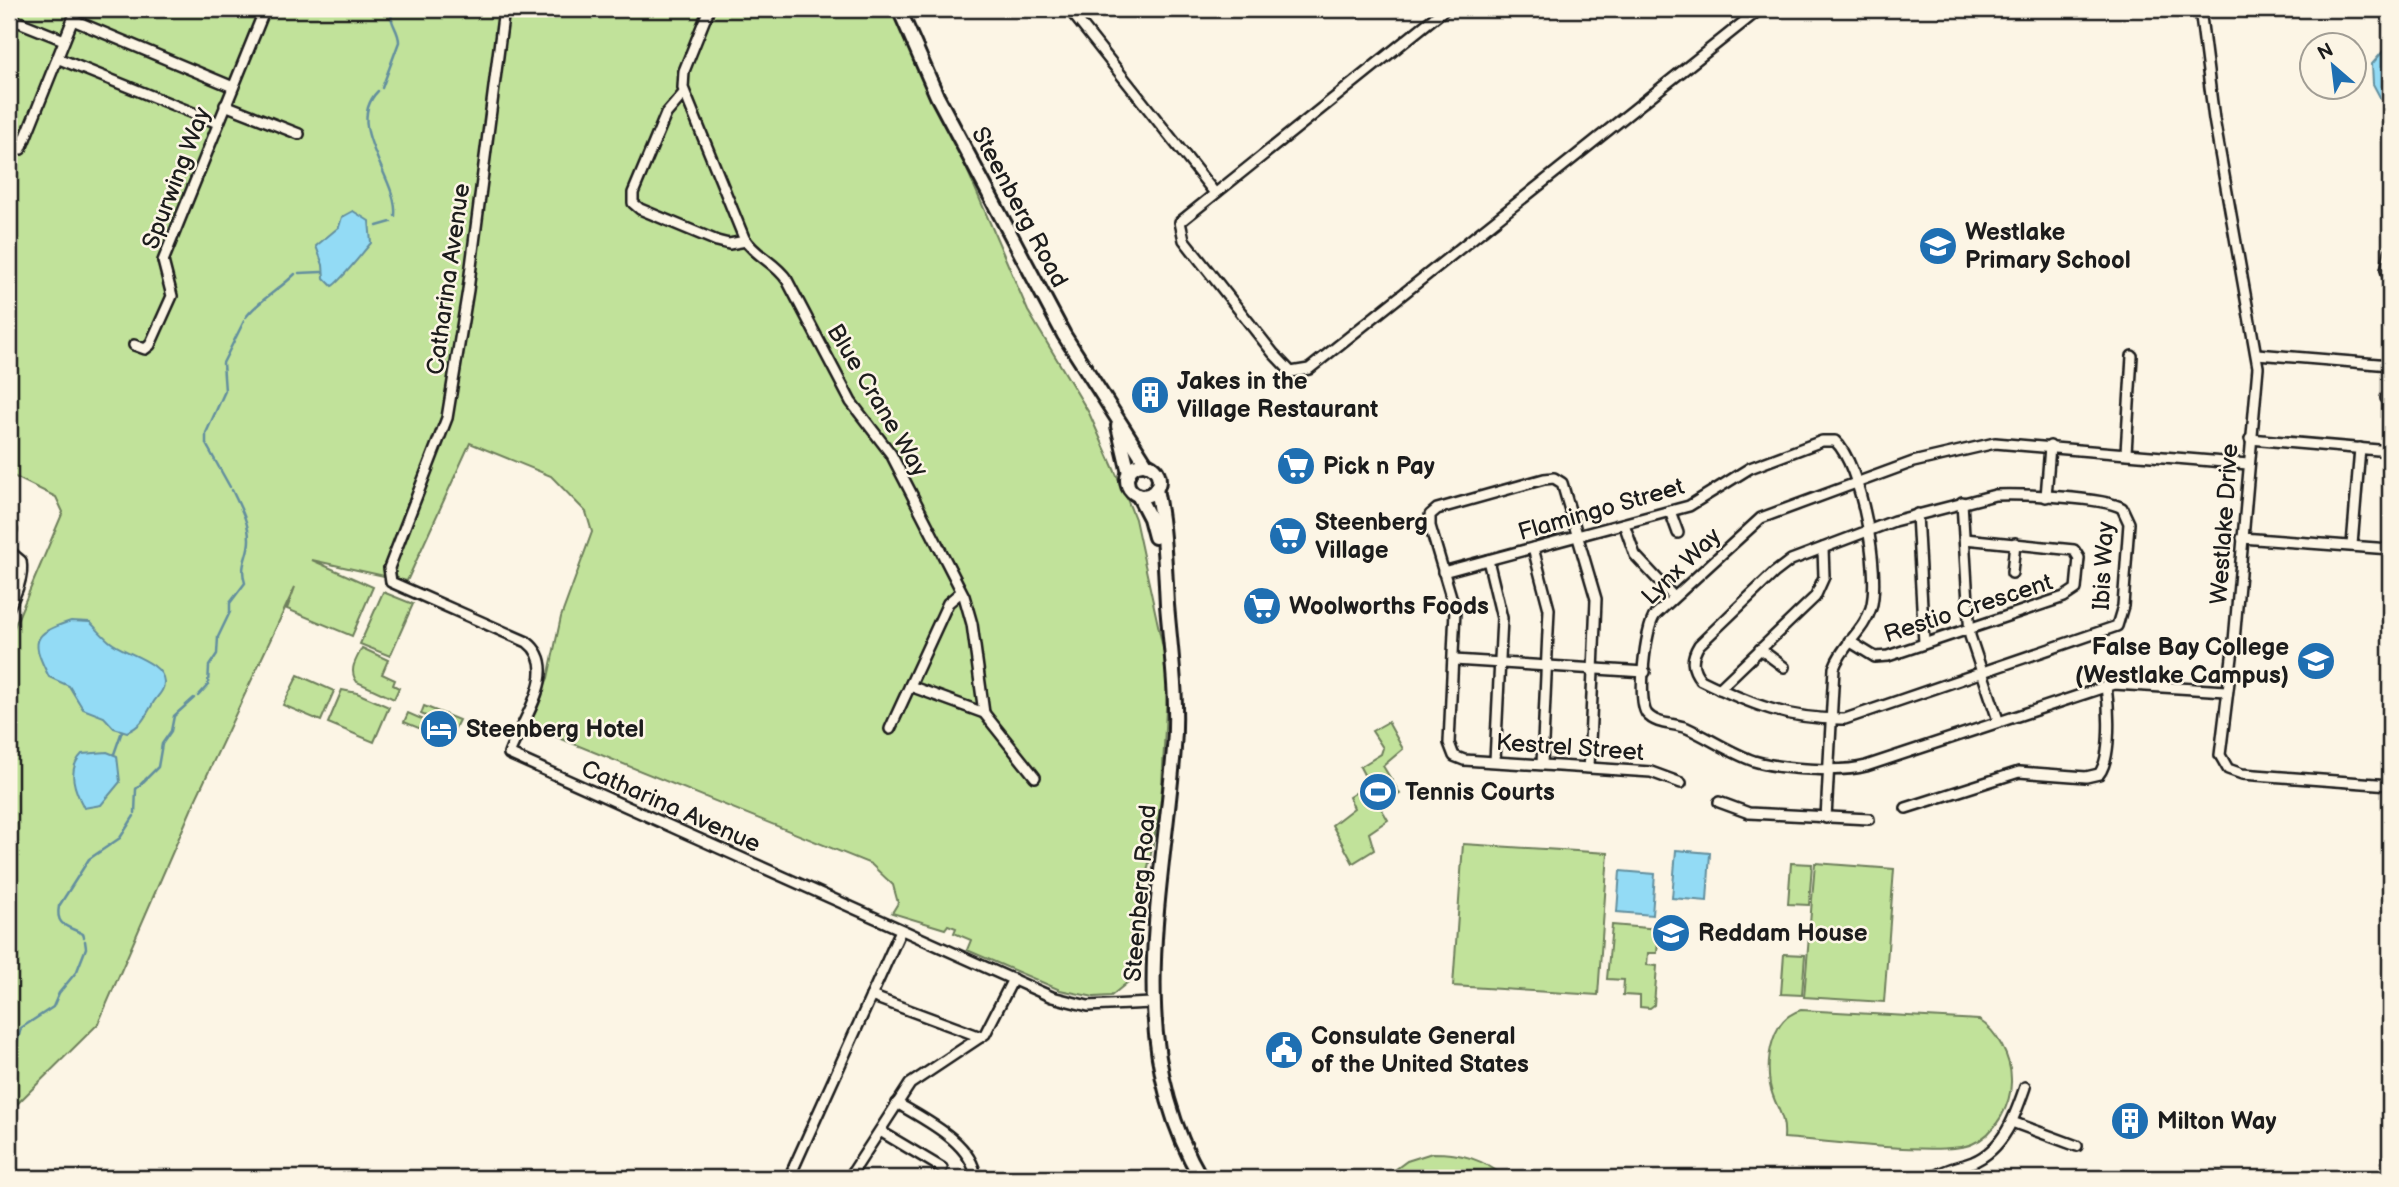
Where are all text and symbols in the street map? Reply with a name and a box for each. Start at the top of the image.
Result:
north arrow [2298,32,2368,102]
text: N [2314,39,2337,66]
street label: Spurwing Way [136,103,217,253]
street label: Steenberg Road [965,122,1074,292]
street label: Catharina Avenue [421,181,476,377]
place label: Westlake Primary School [1965,218,2131,275]
school or university icon: Westlake Primary School [1917,225,1959,267]
street label: Blue Crane Way [821,319,935,482]
place label: Jakes in the Village Restaurant [1177,367,1378,424]
building icon: Jakes in the Village Restaurant [1129,374,1171,416]
street label: Westlake Drive [2204,443,2245,605]
supermarket icon: Pick n Pay [1275,445,1317,487]
place label: Pick n Pay [1323,452,1435,481]
street label: Flamingo Street [1515,472,1688,547]
place label: Steenberg Village [1315,508,1428,565]
supermarket icon: Steenberg Village [1267,515,1309,557]
street label: Lynx Way [1636,521,1727,611]
street label: Ibis Way [2087,521,2120,611]
street label: Restio Crescent [1880,567,2057,649]
supermarket icon: Woolworths Foods [1241,585,1283,627]
place label: Woolworths Foods [1289,592,1489,621]
place label: False Bay College (Westlake Campus) [2075,633,2289,690]
school or university icon: False Bay College (Westlake Campus) [2295,640,2337,682]
hotel icon: Steenberg Hotel [418,708,460,750]
place label: Steenberg Hotel [466,715,644,744]
street label: Kestrel Street [1495,728,1646,767]
street label: Catharina Avenue [577,754,765,859]
sports icon: Tennis Courts [1357,771,1399,813]
place label: Tennis Courts [1405,778,1555,807]
street label: Steenberg Road [1118,803,1163,983]
school or university icon: Reddam House [1650,912,1692,954]
place label: Reddam House [1698,919,1868,948]
place label: Consulate General of the United States [1311,1022,1529,1079]
public building icon: Consulate General of the United States [1263,1029,1305,1071]
building icon: Milton Way [2109,1100,2151,1142]
place label: Milton Way [2157,1107,2277,1136]

